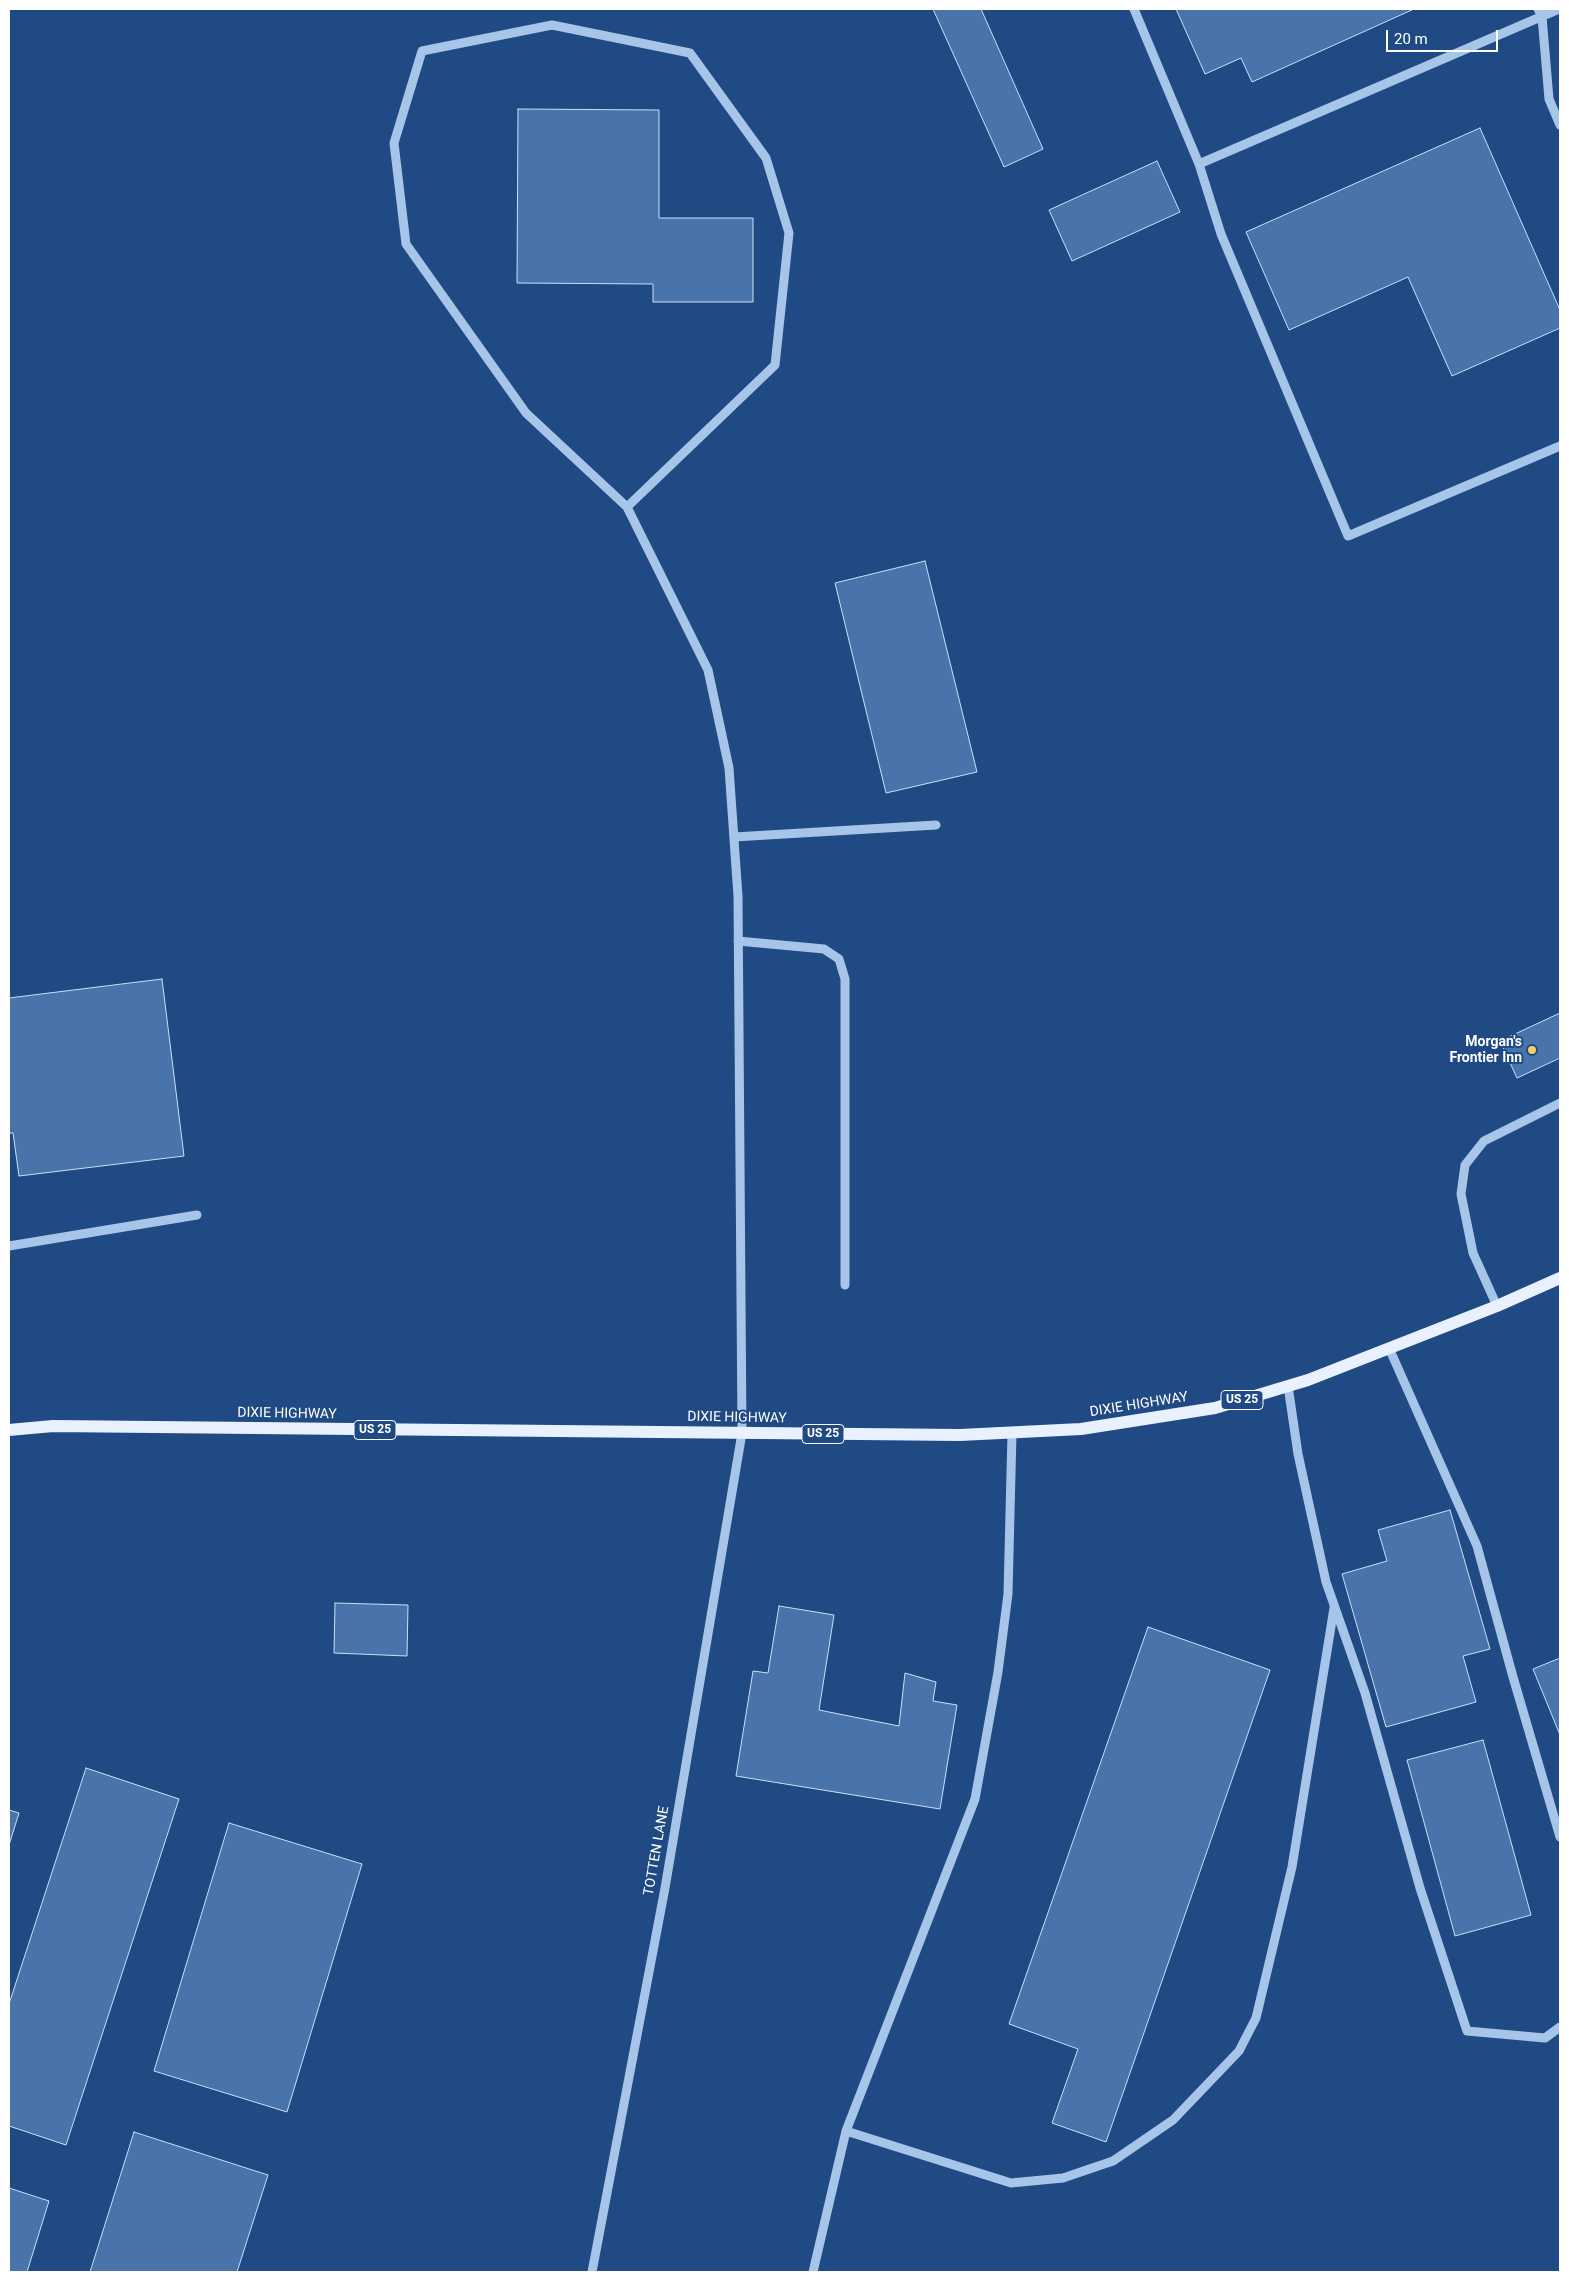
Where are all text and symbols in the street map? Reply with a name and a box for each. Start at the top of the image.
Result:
scale bar [1389,20,1502,52]
text: 20 m [1394,30,1428,48]
place label: Morgan's Frontier Inn [1449,1034,1522,1066]
marker: Morgan's Frontier Inn [1526,1044,1538,1056]
street label: DIXIE HIGHWAY [1089,1389,1189,1421]
road number: US 25 [1221,1390,1263,1410]
street label: DIXIE HIGHWAY [237,1405,337,1423]
street label: DIXIE HIGHWAY [687,1409,787,1427]
road number: US 25 [354,1420,396,1440]
road number: US 25 [802,1425,844,1444]
street label: TOTTEN LANE [641,1805,673,1897]

